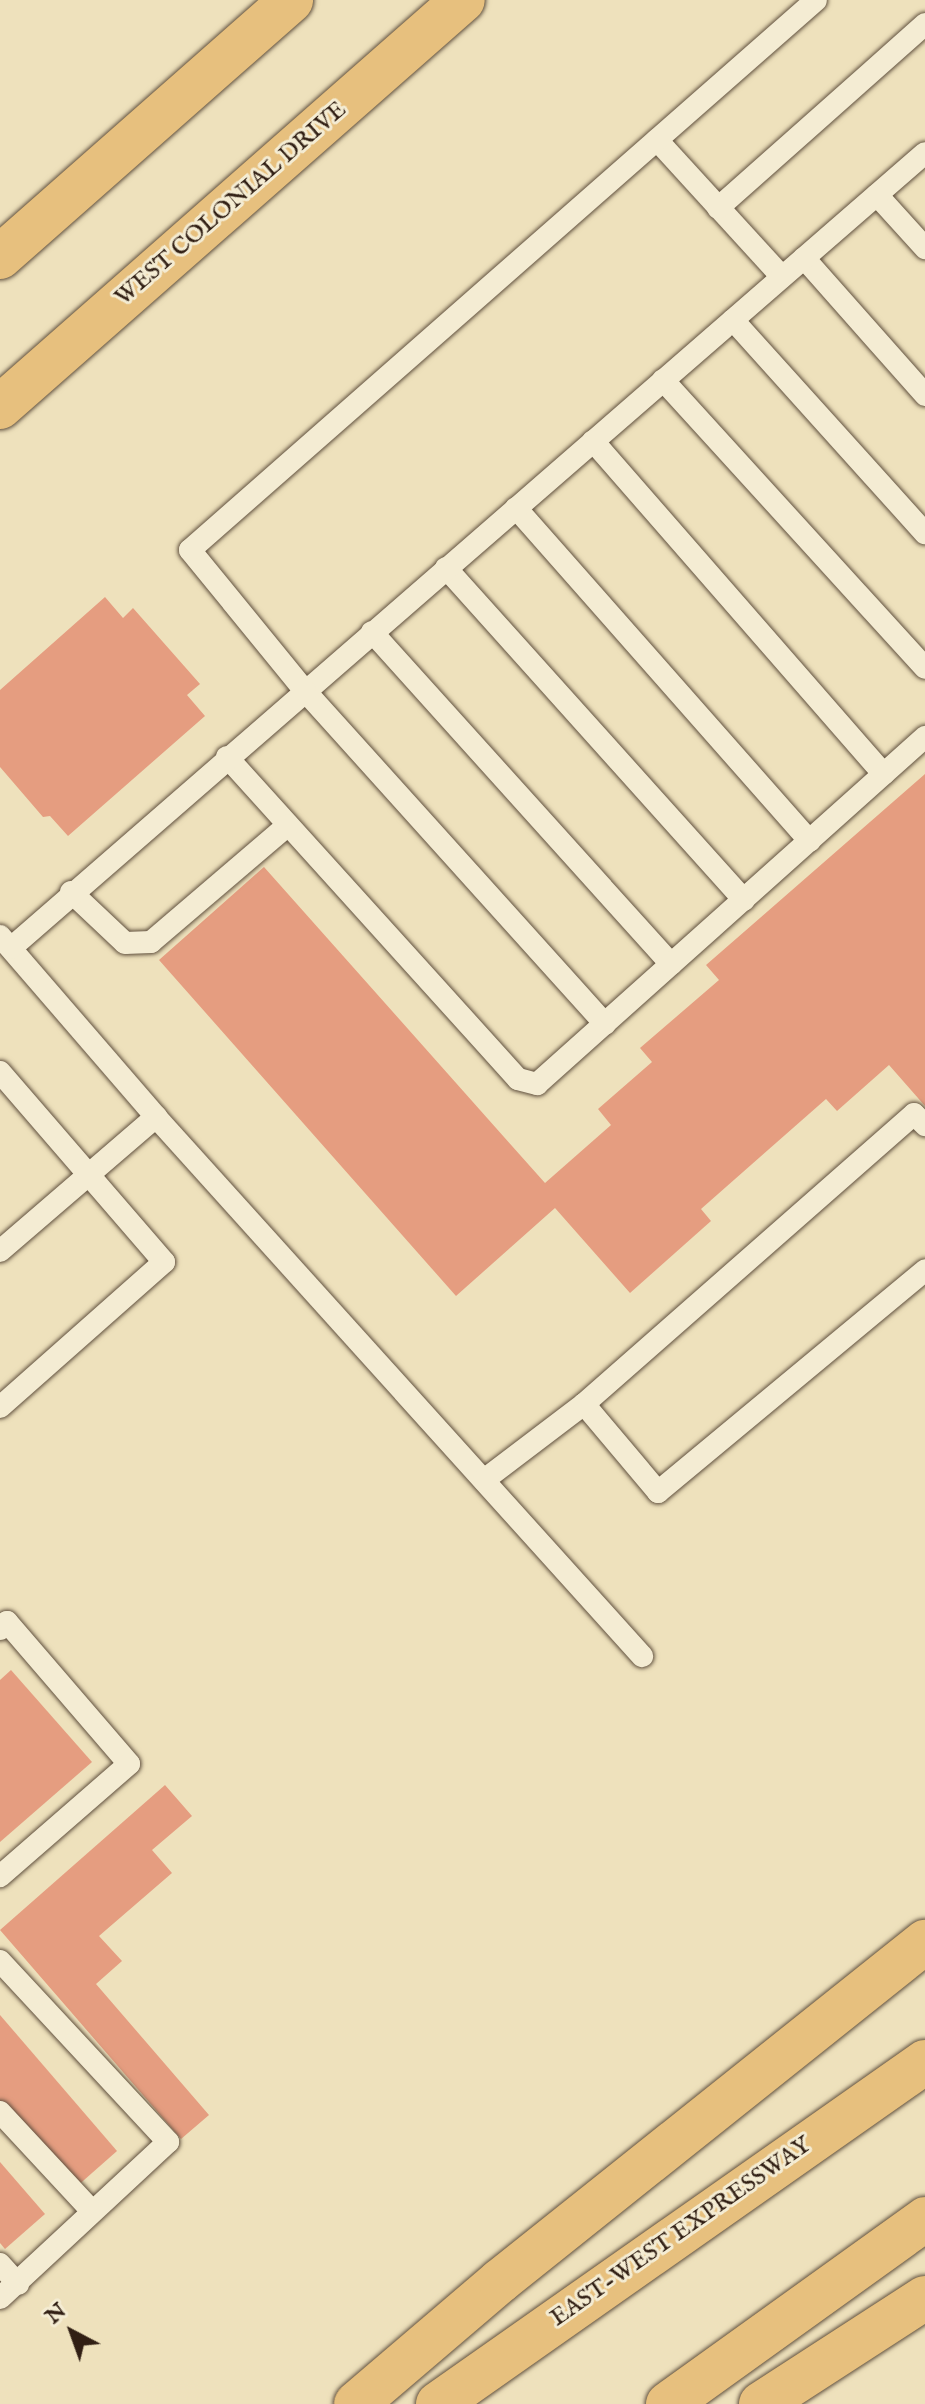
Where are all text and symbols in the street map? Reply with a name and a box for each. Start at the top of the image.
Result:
street label: WEST COLONIAL DRIVE [109,96,353,312]
street label: EAST-WEST EXPRESSWAY [545,2131,817,2333]
north arrow [32,2292,112,2372]
text: N [40,2297,73,2331]

